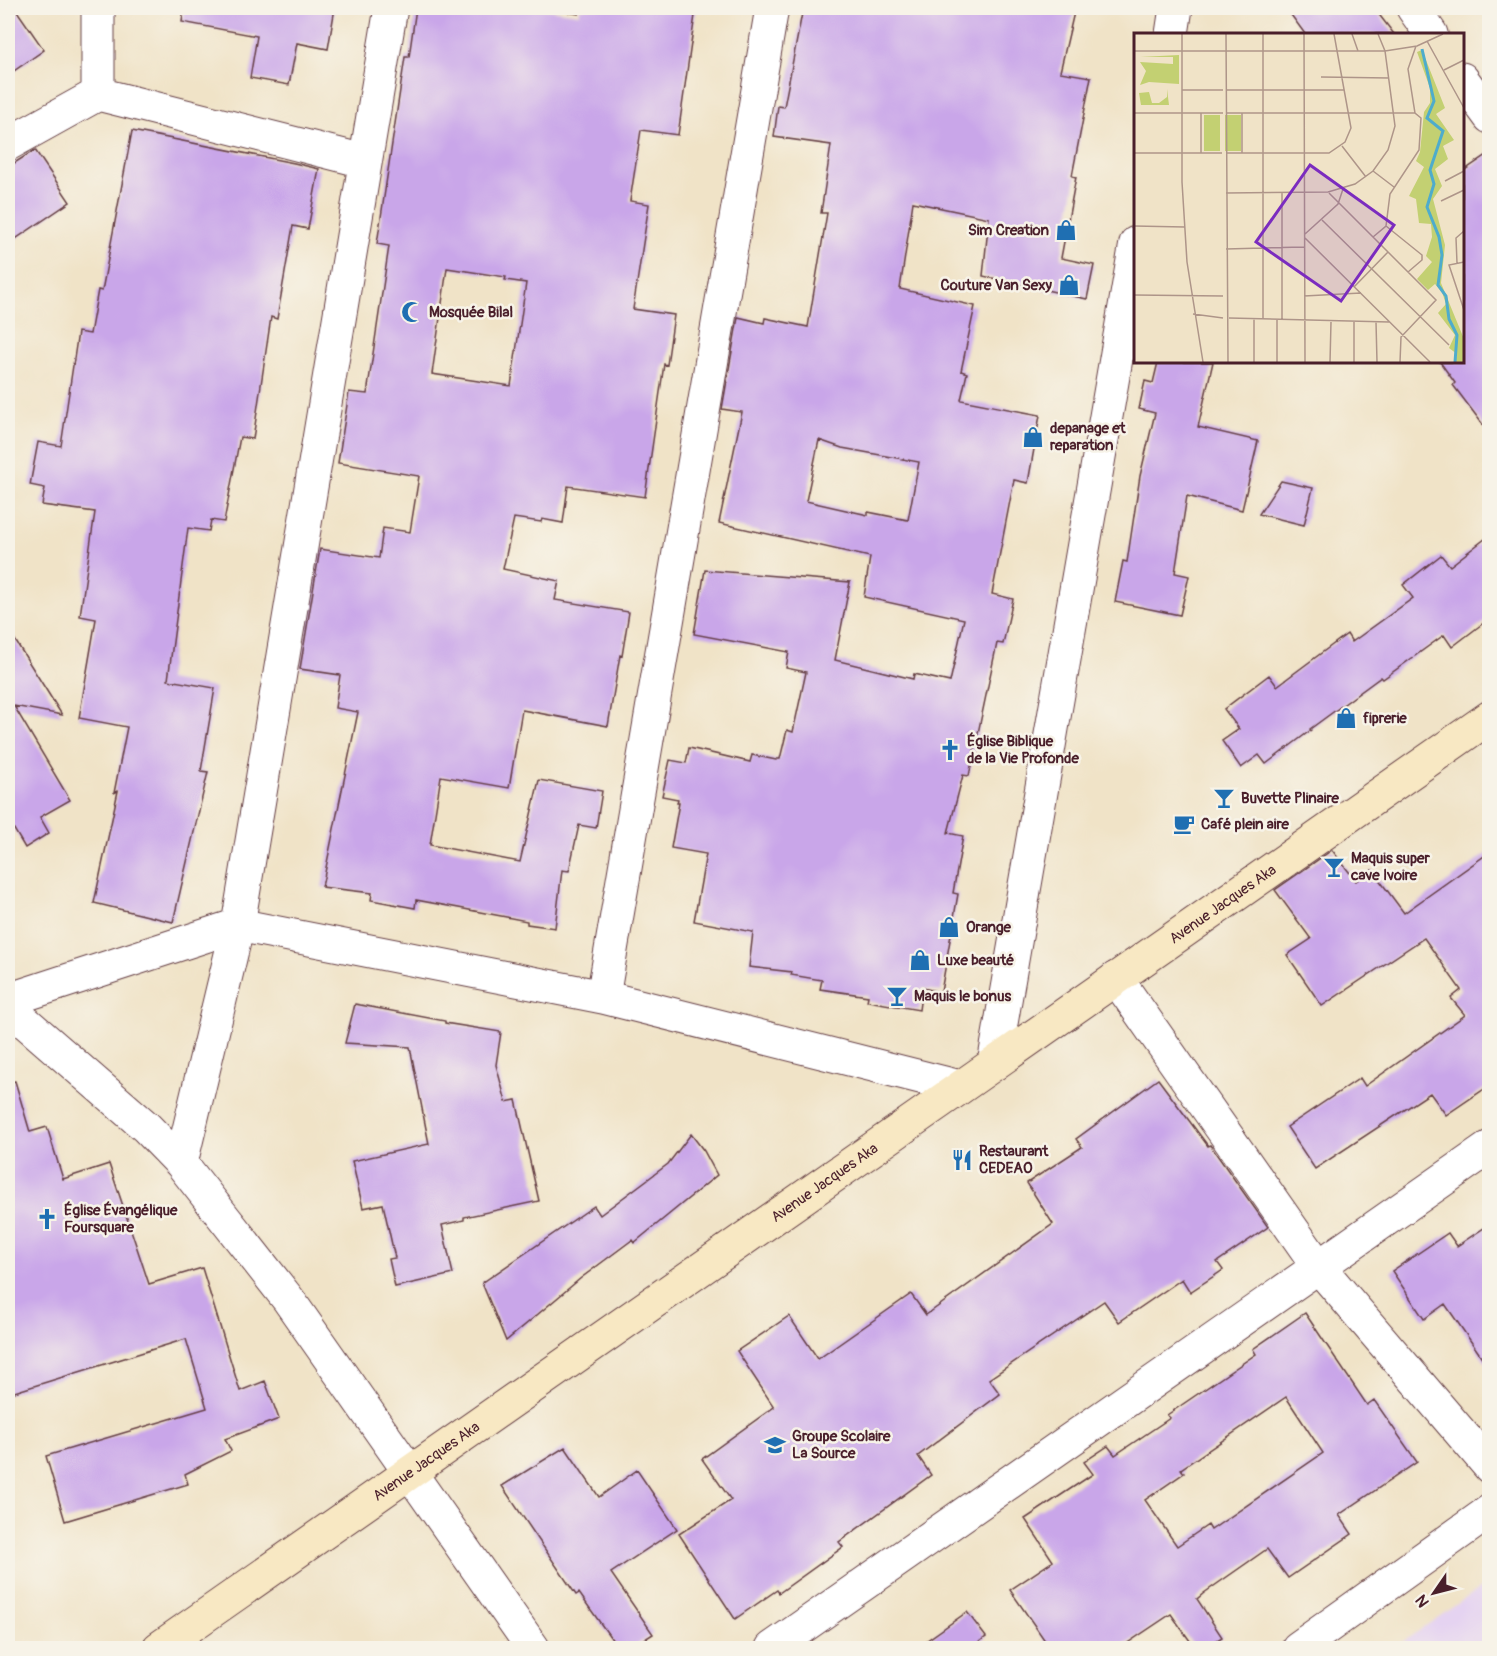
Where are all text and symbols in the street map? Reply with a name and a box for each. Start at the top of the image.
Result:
inset map [1134,33,1464,363]
shop icon: Sim Creation [1054,218,1078,242]
place label: Sim Creation [968,221,1049,240]
shop icon: Couture Van Sexy [1057,273,1081,297]
place label: Couture Van Sexy [941,276,1053,295]
mosque icon: Mosquée Bilal [400,300,424,324]
place label: Mosquée Bilal [429,303,513,322]
place label: depanage et reparation [1050,419,1127,455]
shop icon: depanage et reparation [1021,425,1045,449]
shop icon: fiprerie [1334,706,1358,730]
place label: fiprerie [1363,709,1407,728]
place label: Église Biblique de la Vie Profonde [967,732,1079,768]
church icon: Église Biblique de la Vie Profonde [938,738,962,762]
bar icon: Buvette Plinaire [1212,786,1236,810]
place label: Buvette Plinaire [1241,789,1339,808]
cafe icon: Café plein aire [1172,812,1196,836]
place label: Café plein aire [1201,815,1290,834]
place label: Maquis super cave Ivoire [1350,849,1430,885]
bar icon: Maquis super cave Ivoire [1322,855,1346,879]
street label: Avenue Jacques Aka [1165,860,1280,948]
shop icon: Orange [937,915,961,939]
place label: Orange [966,918,1011,937]
shop icon: Luxe beauté [908,948,932,972]
place label: Luxe beauté [937,951,1014,970]
bar icon: Maquis le bonus [885,984,909,1008]
place label: Maquis le bonus [914,987,1011,1006]
street label: Avenue Jacques Aka [767,1139,882,1227]
place label: Restaurant CEDEAO [979,1142,1049,1178]
restaurant icon: Restaurant CEDEAO [950,1148,974,1172]
place label: Église Évangélique Foursquare [64,1201,178,1237]
church icon: Église Évangélique Foursquare [35,1207,59,1231]
street label: Avenue Jacques Aka [369,1417,483,1505]
place label: Groupe Scolaire La Source [792,1427,891,1463]
school or university icon: Groupe Scolaire La Source [763,1433,787,1457]
north arrow [1404,1563,1464,1623]
text: N [1411,1591,1434,1611]

